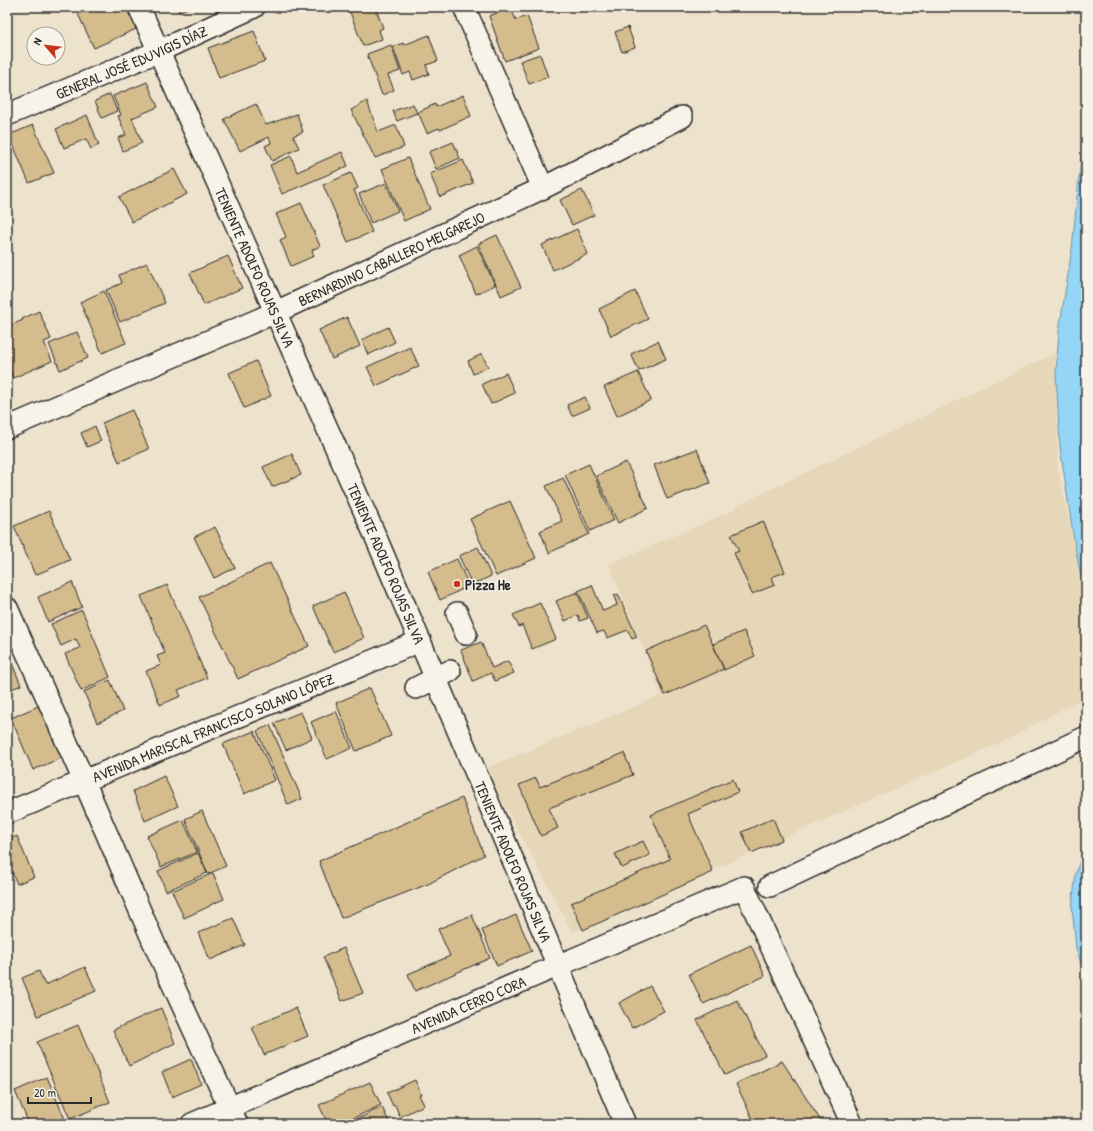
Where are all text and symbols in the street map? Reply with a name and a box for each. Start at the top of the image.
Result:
street label: GENERAL JOSÉ EDUVIGIS DÍAZ [52,20,211,104]
north arrow [26,26,66,66]
text: N [30,35,45,47]
street label: TENIENTE ADOLFO ROJAS SILVA [210,184,300,351]
street label: BERNARDINO CABALLERO MELGAREJO [294,206,488,311]
street label: TENIENTE ADOLFO ROJAS SILVA [343,480,431,648]
place label: Pizza He [465,574,511,595]
marker: Pizza He [452,579,462,589]
street label: AVENIDA MARISCAL FRANCISCO SOLANO LÓPEZ [89,667,337,787]
street label: TENIENTE ADOLFO ROJAS SILVA [470,778,557,946]
street label: AVENIDA CERRO CORA [408,970,529,1038]
scale bar [28,1079,91,1105]
text: 20 m [34,1084,56,1101]

